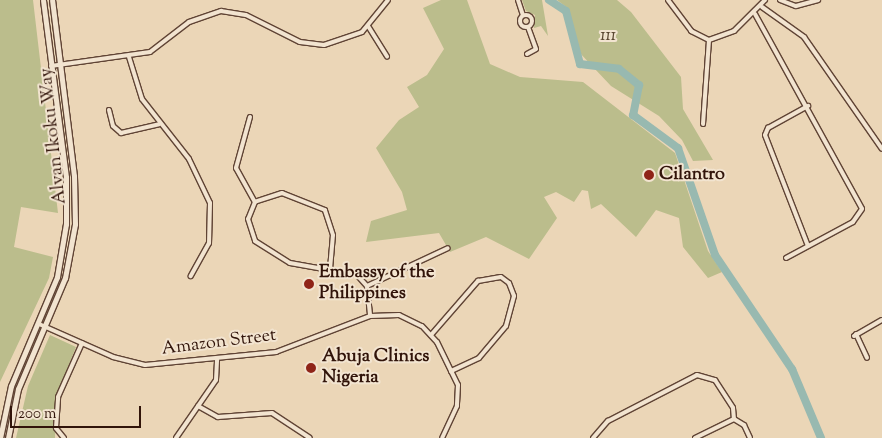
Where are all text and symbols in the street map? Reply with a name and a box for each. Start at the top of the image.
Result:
park label: 111 [600,25,616,47]
street label: Alvan Ikoku Way [36,67,72,205]
place label: Cilantro [659,164,725,186]
marker: Cilantro [643,169,655,181]
place label: Embassy of the Philippines [319,263,434,306]
marker: Embassy of the Philippines [303,278,315,290]
street label: Amazon Street [160,325,278,361]
place label: Abuja Clinics Nigeria [322,347,429,389]
marker: Abuja Clinics Nigeria [304,361,318,375]
scale bar [12,396,144,428]
text: 200 m [18,404,57,425]

